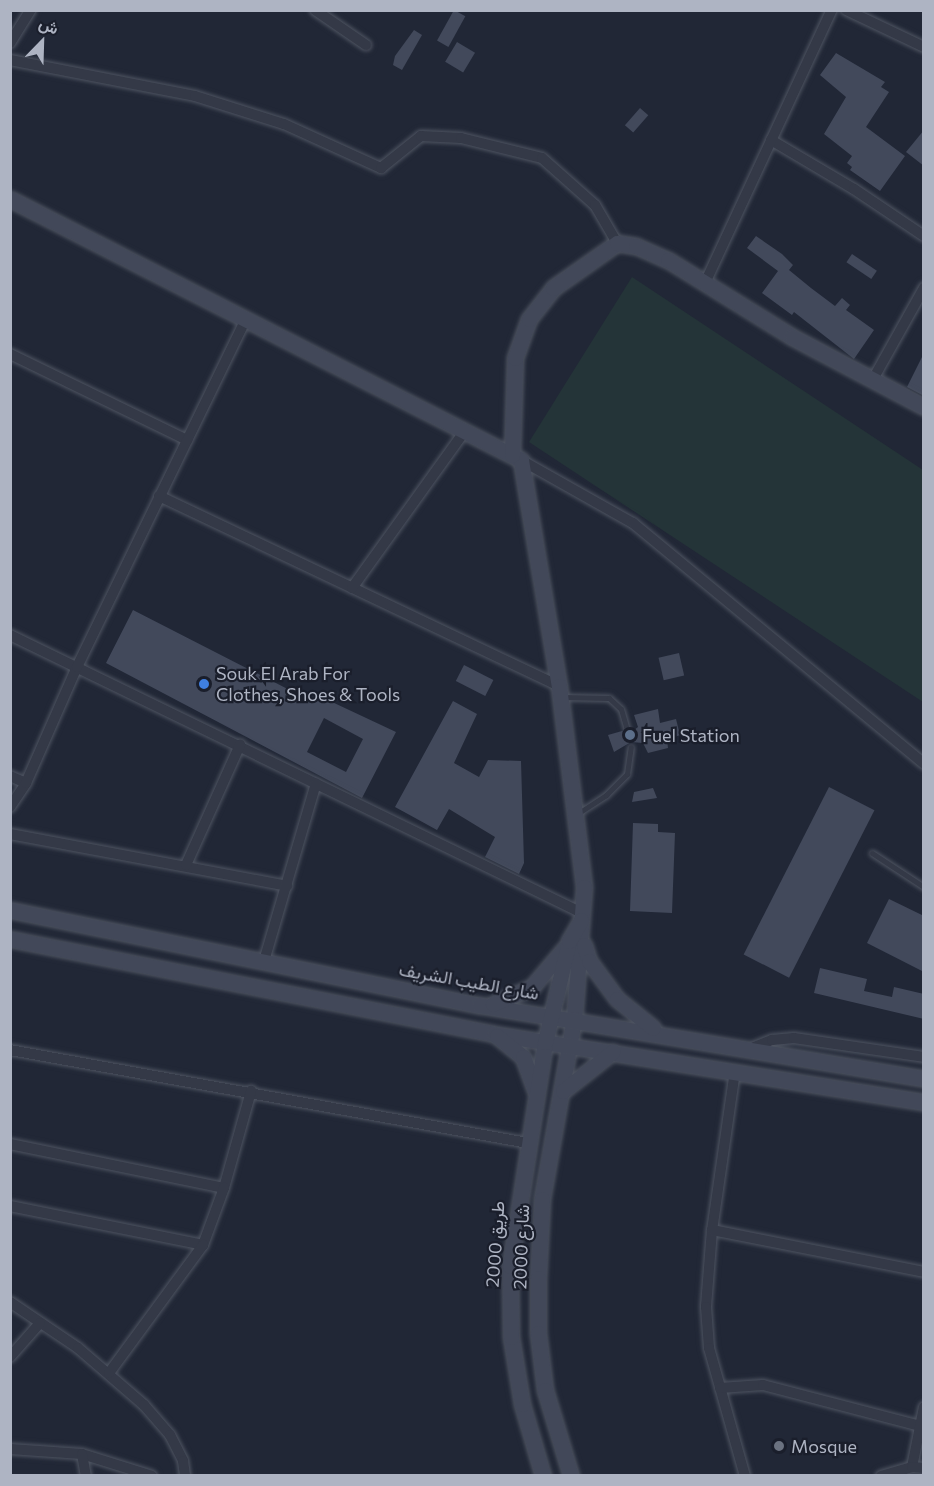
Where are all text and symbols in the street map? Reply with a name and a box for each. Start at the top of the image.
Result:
north arrow [12,12,72,72]
text: ش [37,12,62,37]
place label: Souk El Arab For Clothes, Shoes & Tools [216,663,400,706]
marker: Souk El Arab For Clothes, Shoes & Tools [197,677,211,691]
place label: Fuel Station [642,724,740,746]
marker: Fuel Station [623,728,637,742]
street label: شارع الطيب الشريف [397,958,541,1004]
street label: طريق 2000 [481,1200,509,1288]
street label: شارع 2000 [509,1204,533,1290]
place label: Mosque [791,1435,857,1457]
marker: Mosque [772,1439,786,1453]

